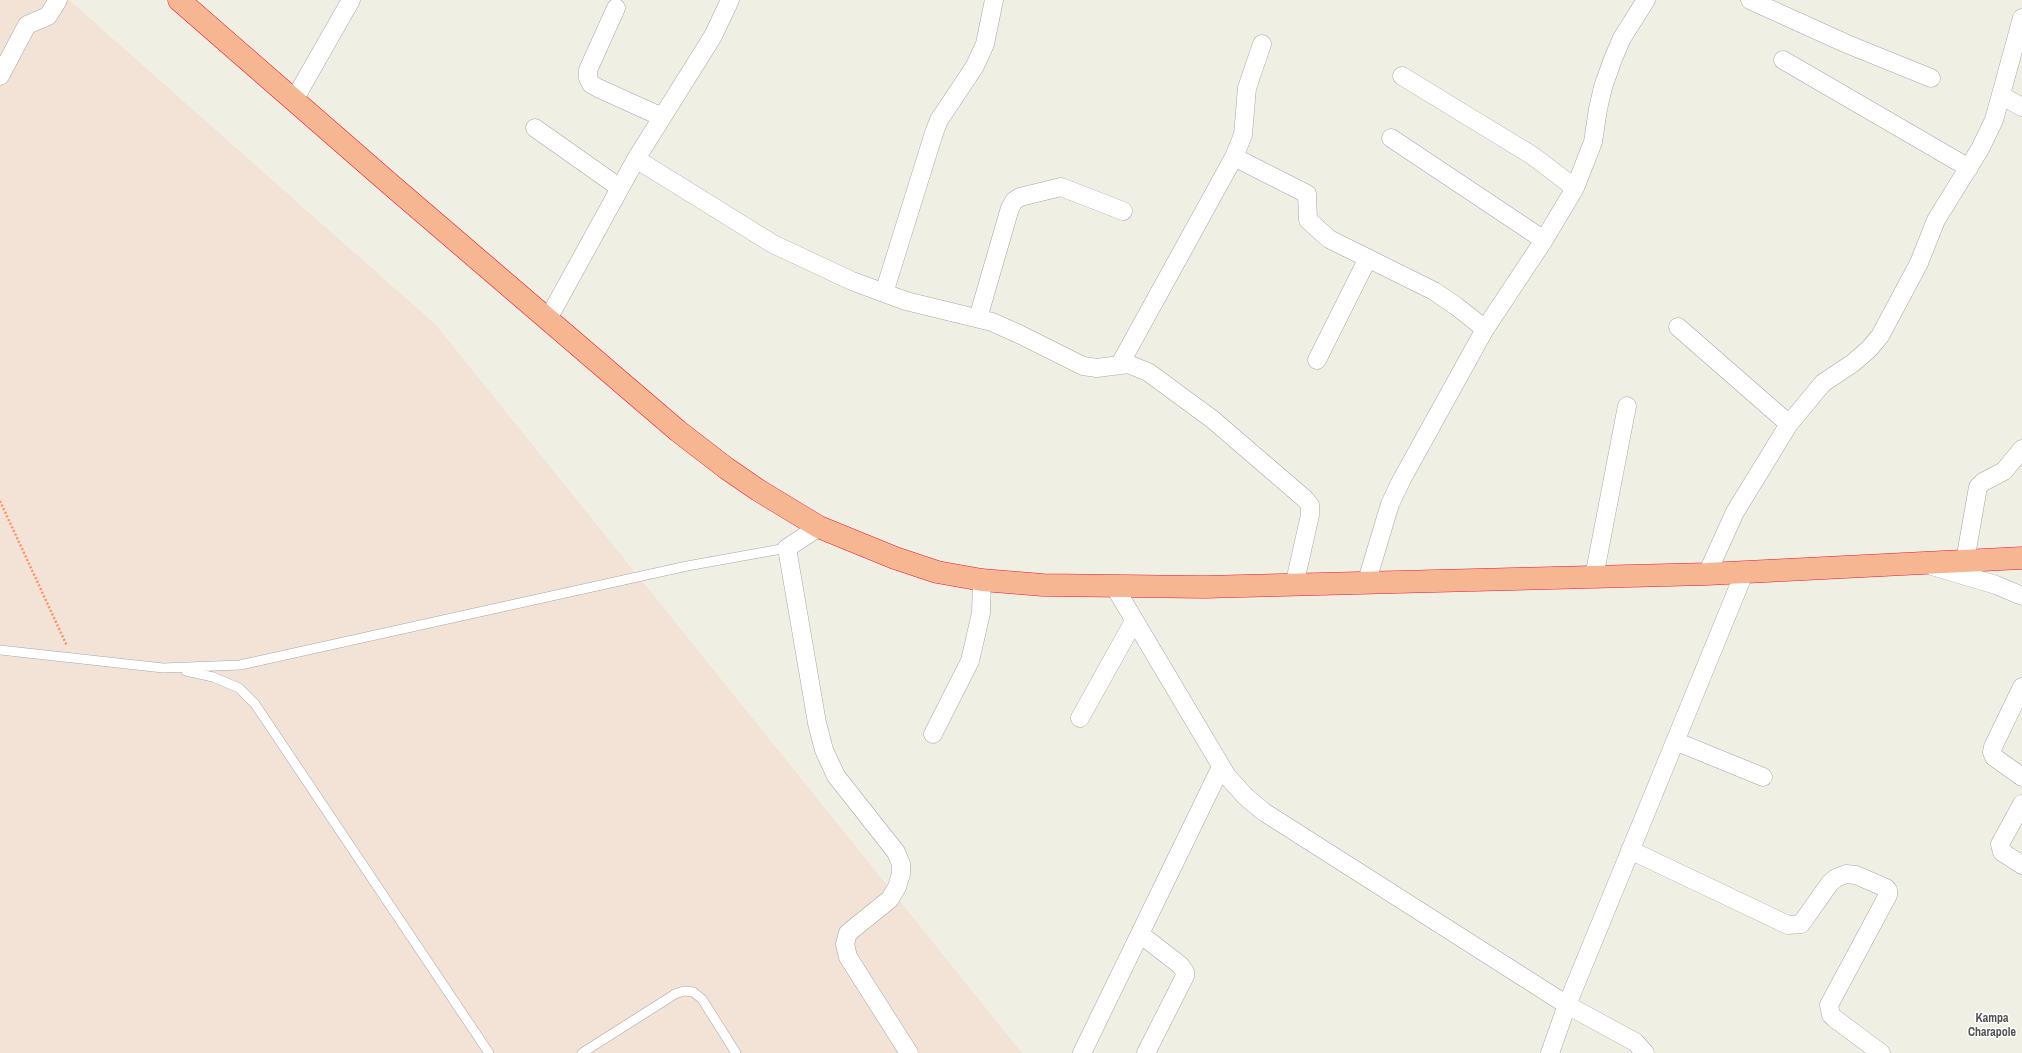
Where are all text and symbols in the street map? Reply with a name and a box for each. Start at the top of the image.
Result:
district label: Kampa Charapole [1968,1012,2016,1040]

